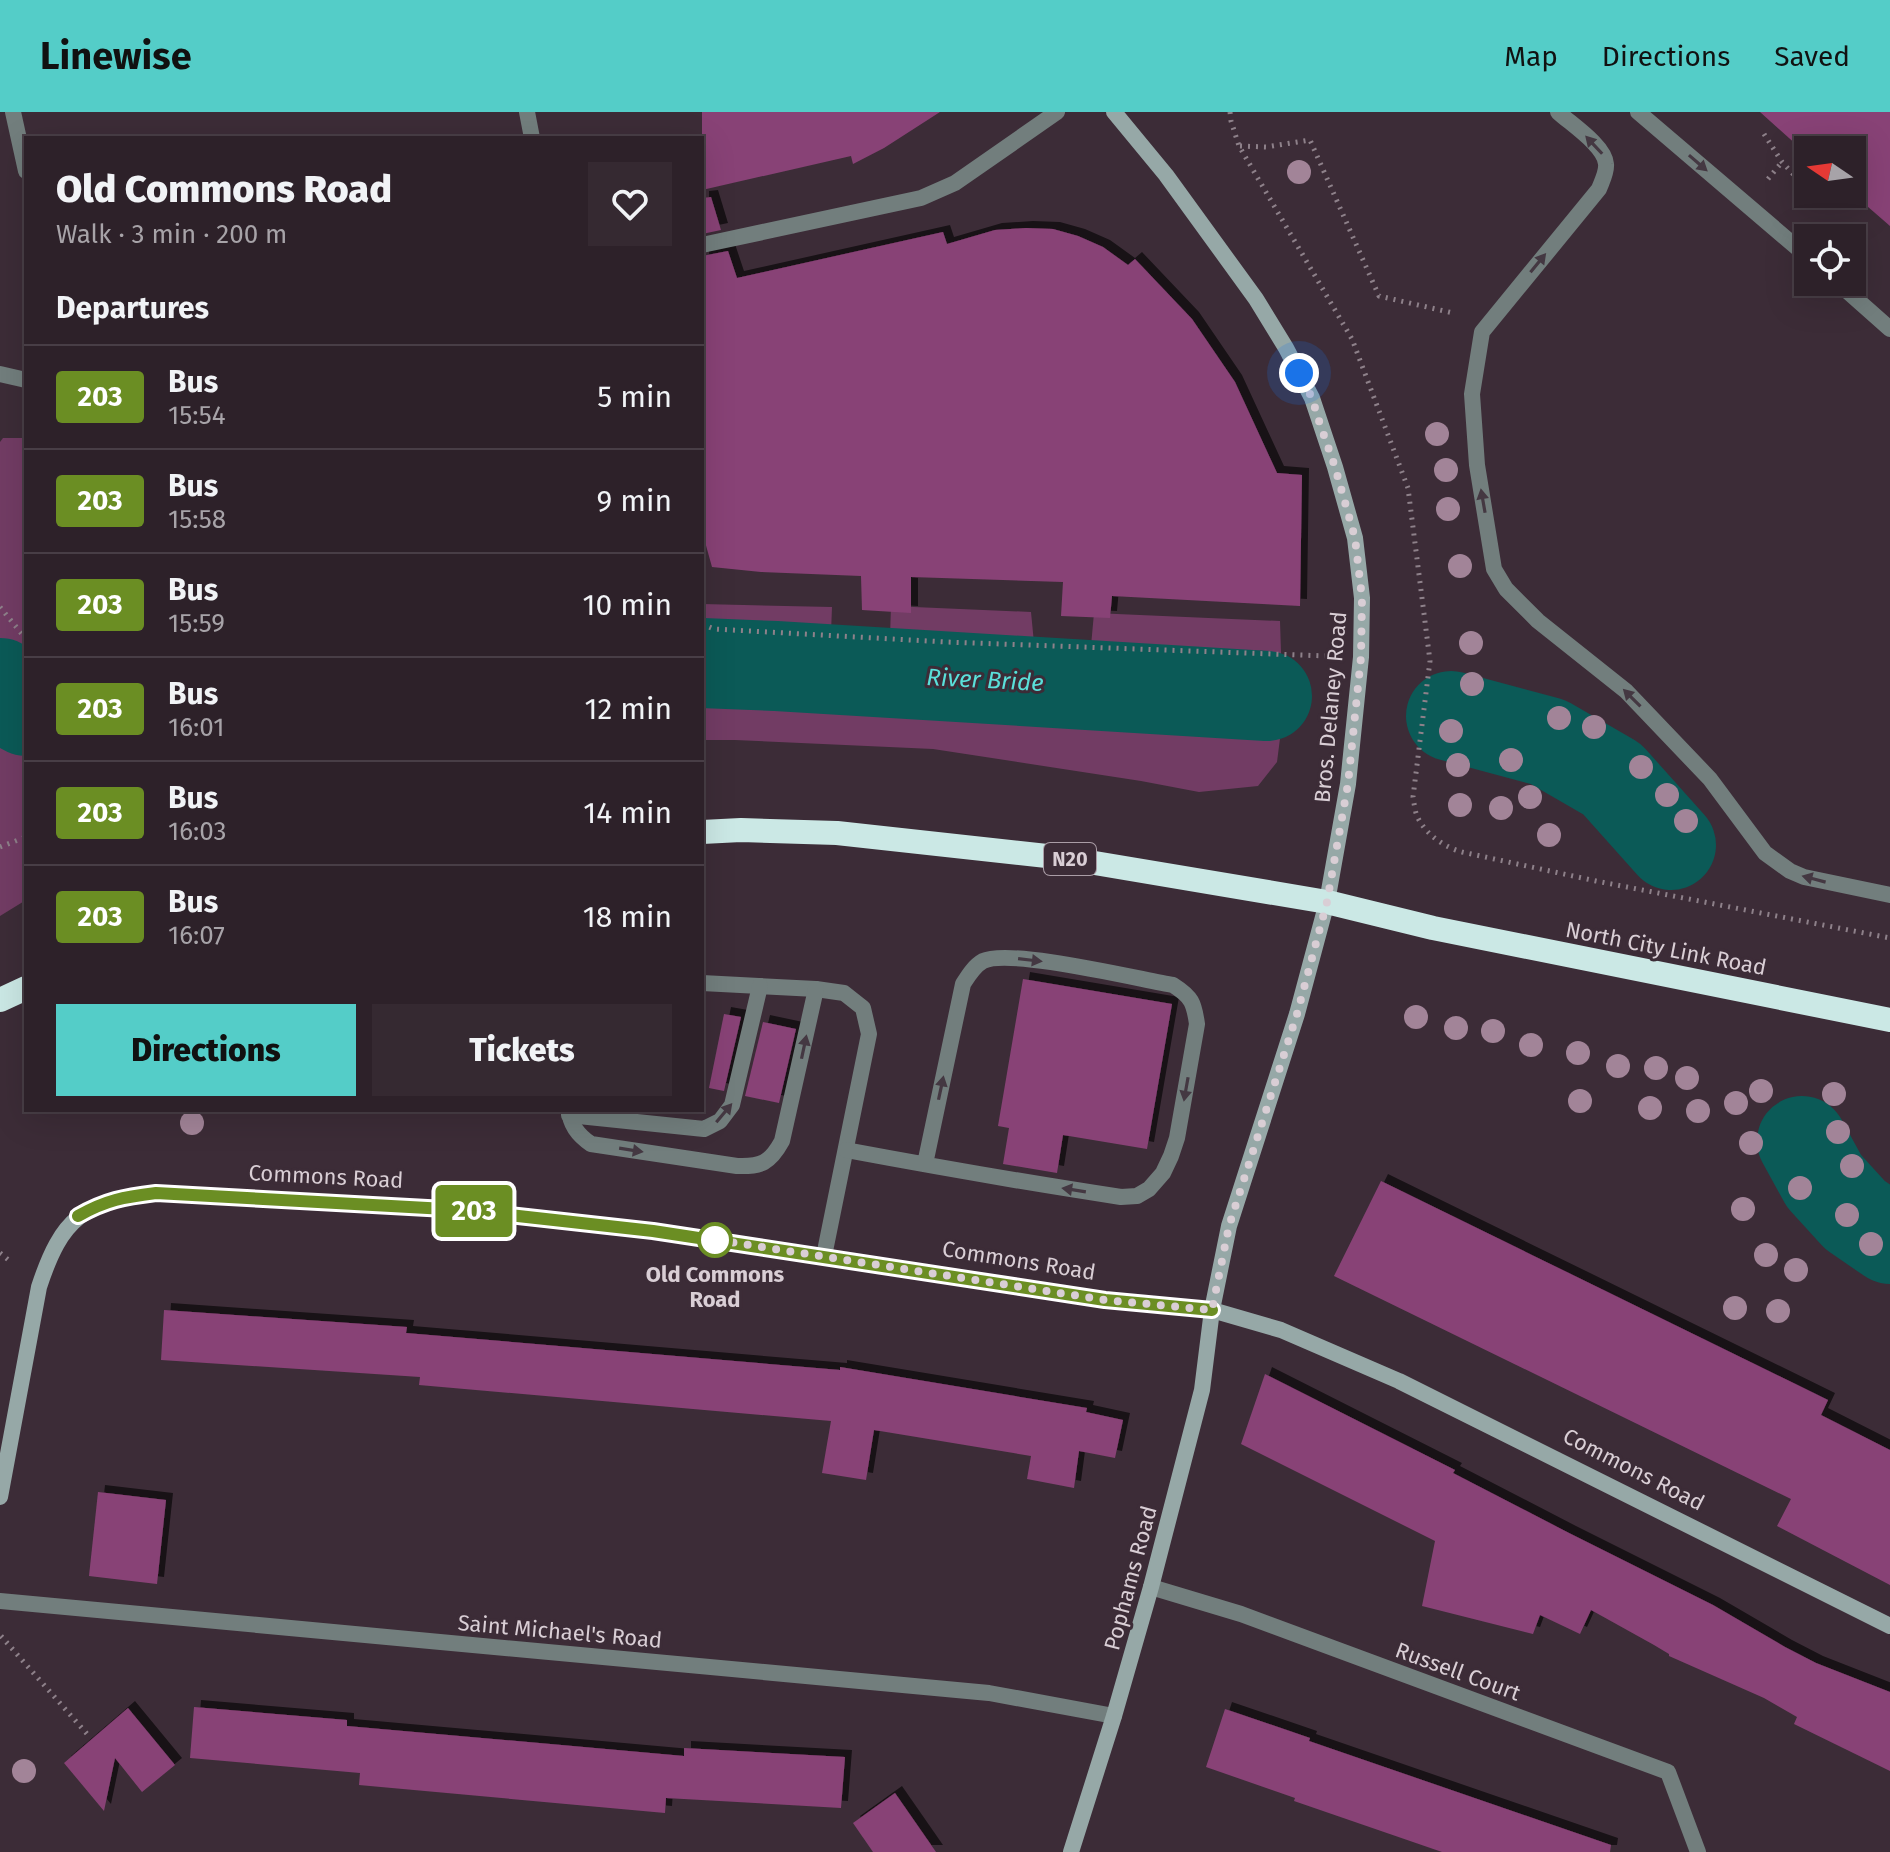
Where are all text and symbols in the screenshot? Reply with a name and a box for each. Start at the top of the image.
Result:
text: Linewise [40,33,192,79]
text: Map [1504,40,1558,73]
text: Directions [1602,40,1730,73]
text: Saved [1774,40,1850,73]
one-way arrow [1585,135,1603,155]
north arrow [1794,136,1866,208]
map controls [1794,136,1866,296]
one-way arrow [1687,154,1707,171]
button: heart [588,162,672,246]
text: Old Commons Road [56,166,392,212]
text: Walk · 3 min · 200 m [56,219,287,250]
button: locate [1794,224,1866,296]
one-way arrow [1529,253,1546,273]
text: Departures [56,290,209,326]
your location [1279,353,1319,393]
text: Bus [168,364,218,400]
text: 5 min [597,379,672,415]
text: 203 [77,380,123,413]
text: 15:54 [168,400,226,431]
text: Bus [168,468,218,504]
text: 9 min [597,483,672,519]
text: 203 [77,484,123,517]
one-way arrow [1476,488,1488,513]
text: 15:58 [168,504,226,535]
text: Bus [168,572,218,608]
text: 10 min [583,587,672,623]
text: 203 [77,588,123,621]
text: 15:59 [168,608,225,639]
street label: Bros. Delaney Road [1309,610,1352,804]
water label: River Bride [926,663,1044,697]
text: Bus [168,676,218,712]
one-way arrow [1623,689,1642,708]
text: 12 min [584,691,672,727]
text: 203 [77,692,123,725]
text: 16:01 [168,712,224,743]
text: Bus [168,780,218,816]
text: 14 min [583,795,672,831]
text: 203 [77,796,123,829]
text: 16:03 [168,816,227,847]
road number: N20 [1044,843,1096,875]
one-way arrow [1801,872,1826,884]
text: Bus [168,884,218,920]
text: 18 min [583,899,672,935]
text: 203 [77,900,123,933]
street label: North City Link Road [1563,916,1769,981]
text: 16:07 [168,920,225,951]
one-way arrow [1018,953,1043,966]
button: Directions [56,1004,356,1096]
button: Tickets [372,1004,672,1096]
one-way arrow [798,1035,811,1060]
one-way arrow [935,1075,948,1100]
one-way arrow [1179,1076,1191,1101]
one-way arrow [715,1104,732,1124]
one-way arrow [619,1144,644,1157]
street label: Commons Road [248,1159,404,1194]
one-way arrow [1061,1183,1086,1196]
line badge: 203 [428,1185,520,1237]
text: 203 [451,1194,497,1227]
marker: Old Commons Road [698,1223,732,1257]
street label: Commons Road [940,1235,1098,1286]
place label: Old Commons Road [646,1261,785,1313]
street label: Commons Road [1559,1422,1709,1517]
street label: Pophams Road [1098,1503,1163,1653]
street label: Saint Michael's Road [457,1609,663,1654]
street label: Russell Court [1392,1636,1524,1707]

